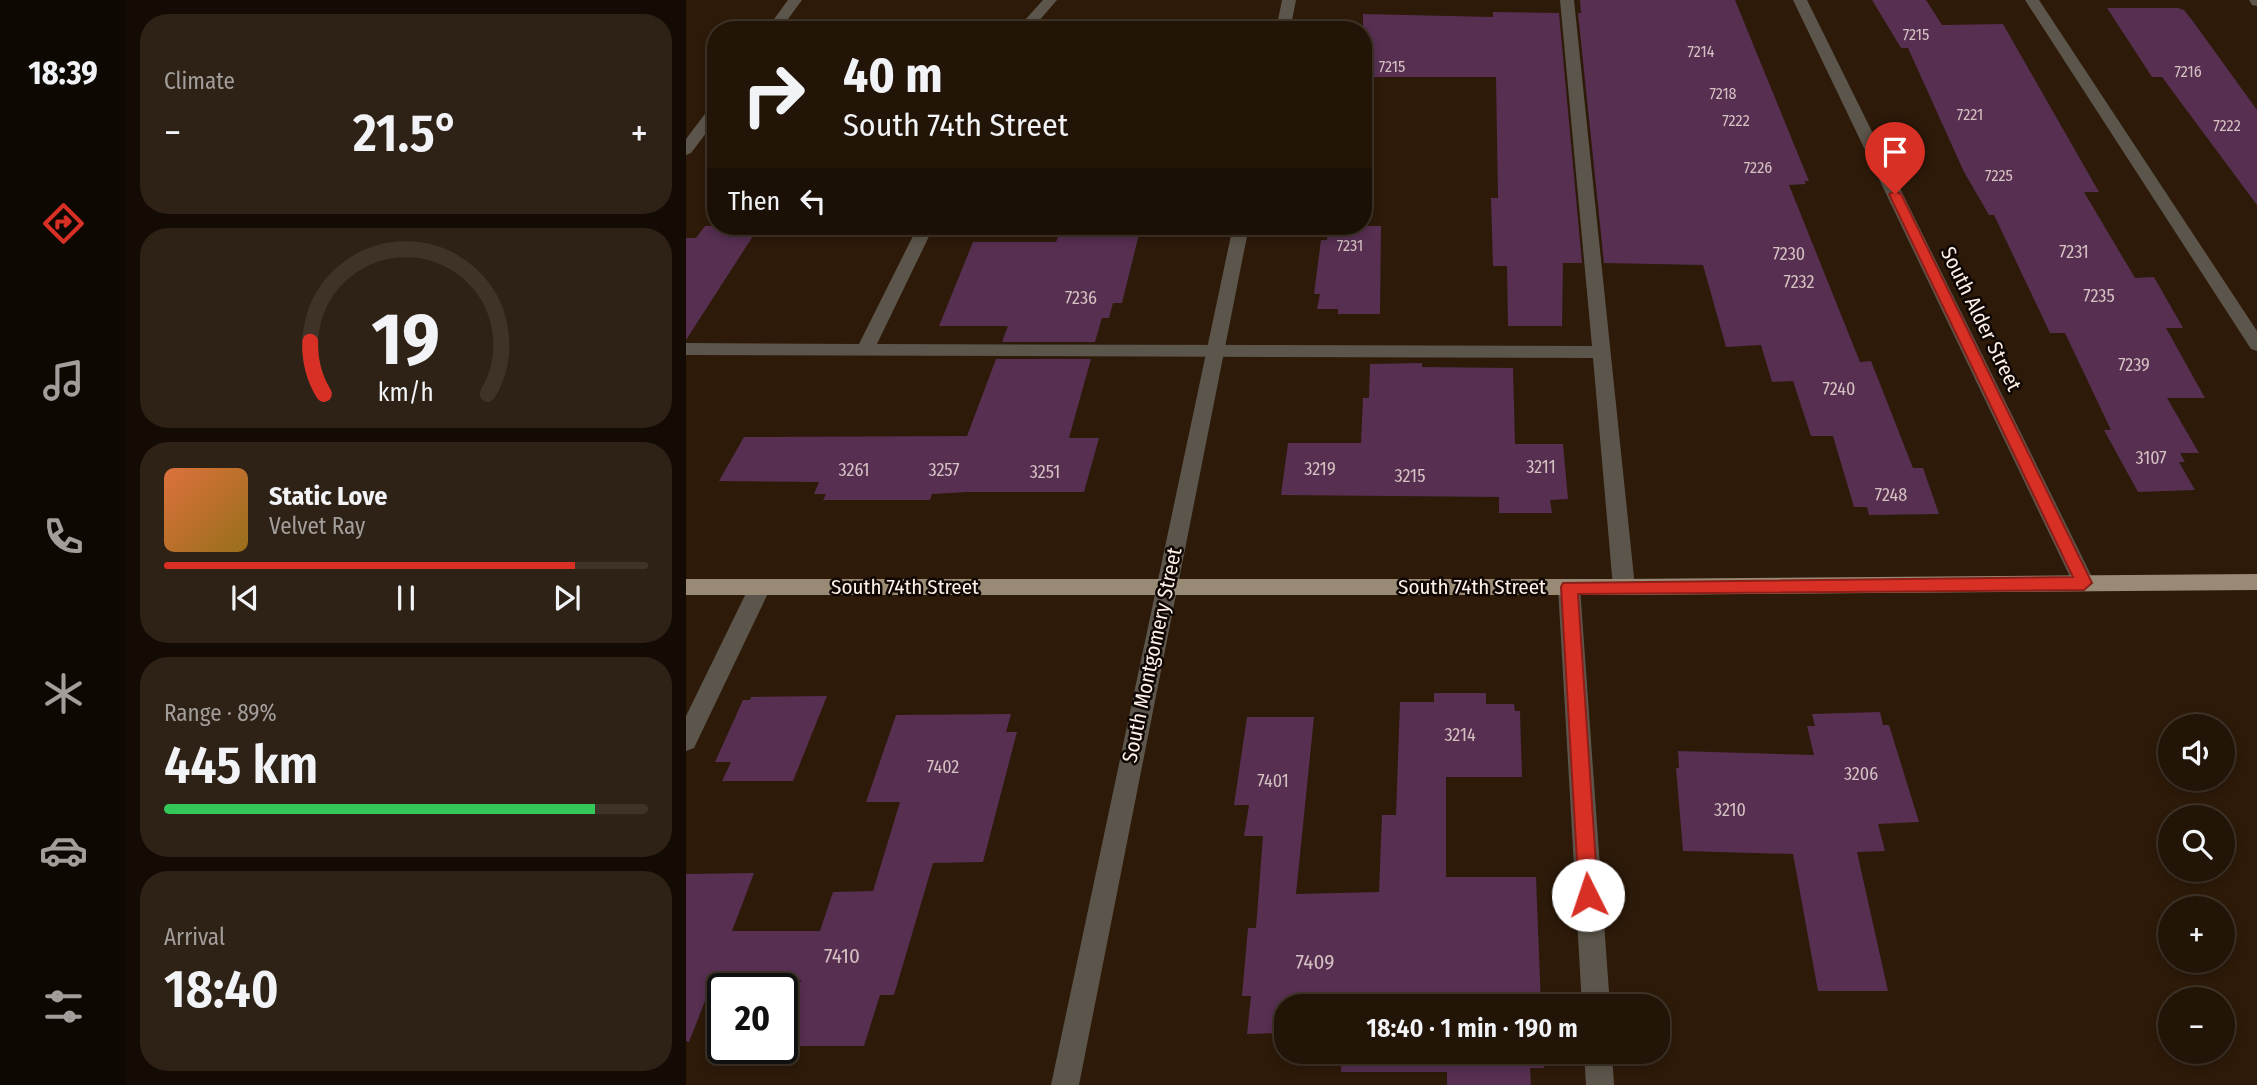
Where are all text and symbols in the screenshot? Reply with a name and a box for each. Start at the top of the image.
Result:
house number: 7215 [1903,25,1929,44]
house number: 7214 [1688,42,1715,61]
text: 40 m [843,46,943,105]
icon: right [728,49,819,140]
text: 18:39 [28,54,98,92]
house number: 7215 [1379,57,1405,76]
house number: 7216 [2174,62,2202,81]
text: Climate [164,67,235,95]
house number: 7218 [1709,84,1737,103]
text: 21.5° [353,102,459,165]
house number: 7221 [1957,105,1983,124]
text: South 74th Street [843,106,1068,144]
text: − [164,110,181,156]
text: + [631,110,648,156]
house number: 7222 [1722,111,1750,130]
house number: 7222 [2213,116,2241,135]
pin [1865,122,1925,194]
icon: arrive [1876,133,1914,171]
house number: 7226 [1744,158,1772,177]
house number: 7225 [1985,166,2013,185]
icon: left [794,182,832,220]
text: Then [728,186,780,217]
icon: directions [39,199,88,248]
house number: 7231 [1337,236,1363,255]
house number: 7231 [2059,241,2089,263]
house number: 7230 [1773,243,1805,265]
street label: South Alder Street [1935,243,2027,396]
house number: 7232 [1784,271,1815,293]
house number: 7235 [2083,285,2115,307]
house number: 7236 [1065,287,1097,309]
text: 19 [372,297,440,384]
house number: 7239 [2118,354,2150,376]
icon: music [39,356,88,405]
text: km/h [378,378,434,408]
house number: 7240 [1823,378,1855,400]
house number: 3107 [2135,447,2167,469]
house number: 3211 [1526,456,1556,478]
house number: 3219 [1304,458,1336,480]
house number: 3261 [838,459,870,481]
house number: 3257 [928,459,960,481]
house number: 3251 [1030,461,1060,483]
house number: 3215 [1395,465,1425,487]
text: Static Love [269,481,387,512]
house number: 7248 [1875,484,1907,506]
icon: phone [39,512,88,561]
text: Velvet Ray [269,512,365,540]
street label: South Montgomery Street [1116,545,1188,765]
street label: South 74th Street [831,574,979,600]
street label: South 74th Street [1398,574,1546,600]
icon: previous [226,579,264,617]
icon: pause [387,579,425,617]
icon: next [548,579,586,617]
icon: climate [39,669,88,718]
text: Range · 89% [164,699,277,727]
map controls [2158,714,2235,1064]
button: sound [2158,714,2235,791]
house number: 3214 [1444,724,1476,746]
text: 445 km [164,734,318,797]
house number: 7402 [927,756,959,778]
house number: 3206 [1844,763,1878,785]
house number: 7401 [1257,770,1289,792]
house number: 3210 [1714,799,1746,821]
button: search [2158,805,2235,882]
icon: car [39,826,88,875]
position arrow [1551,858,1625,932]
button: + [2158,896,2235,973]
text: Arrival [164,923,225,951]
house number: 7410 [824,943,860,969]
house number: 7409 [1296,949,1334,975]
text: 18:40 [164,958,279,1021]
speed limit sign: 20 [707,973,798,1064]
icon: filters [39,982,88,1031]
button: − [2158,987,2235,1064]
text: 18:40 · 1 min · 190 m [1366,1013,1578,1044]

